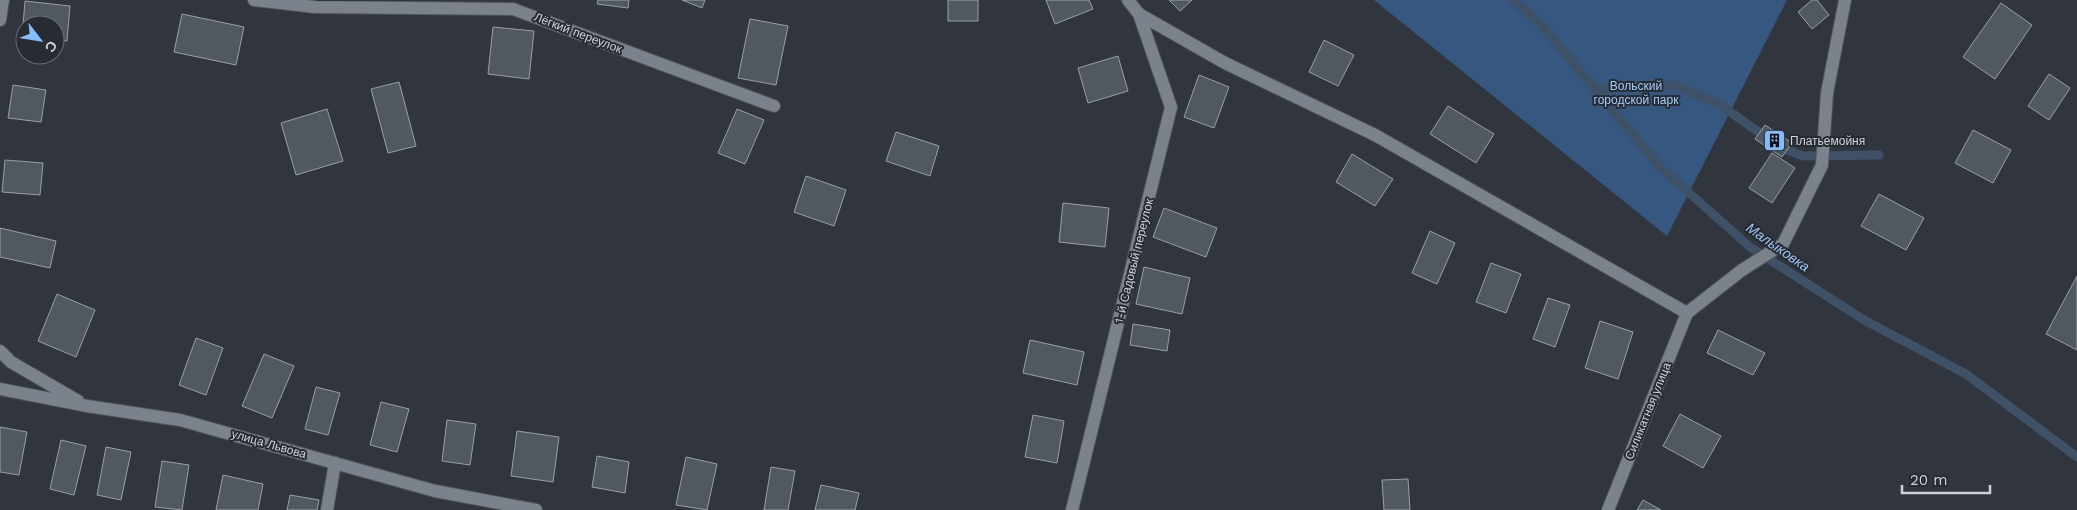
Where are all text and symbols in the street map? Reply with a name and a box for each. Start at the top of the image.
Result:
street label: Лёгкий переулок [532,10,625,56]
north arrow [15,15,65,65]
text: С [42,38,61,55]
park label: Вольский городской парк [1594,79,1679,107]
building icon: Платьемойня [1762,129,1786,153]
place label: Платьемойня [1790,134,1865,148]
street label: 1-й Садовый переулок [1112,197,1156,325]
water label: Малыковка [1743,219,1813,275]
street label: Силикатная улица [1622,360,1674,462]
street label: улица Львова [230,427,308,461]
scale bar [1902,462,1990,494]
text: 20 m [1910,471,1948,489]

